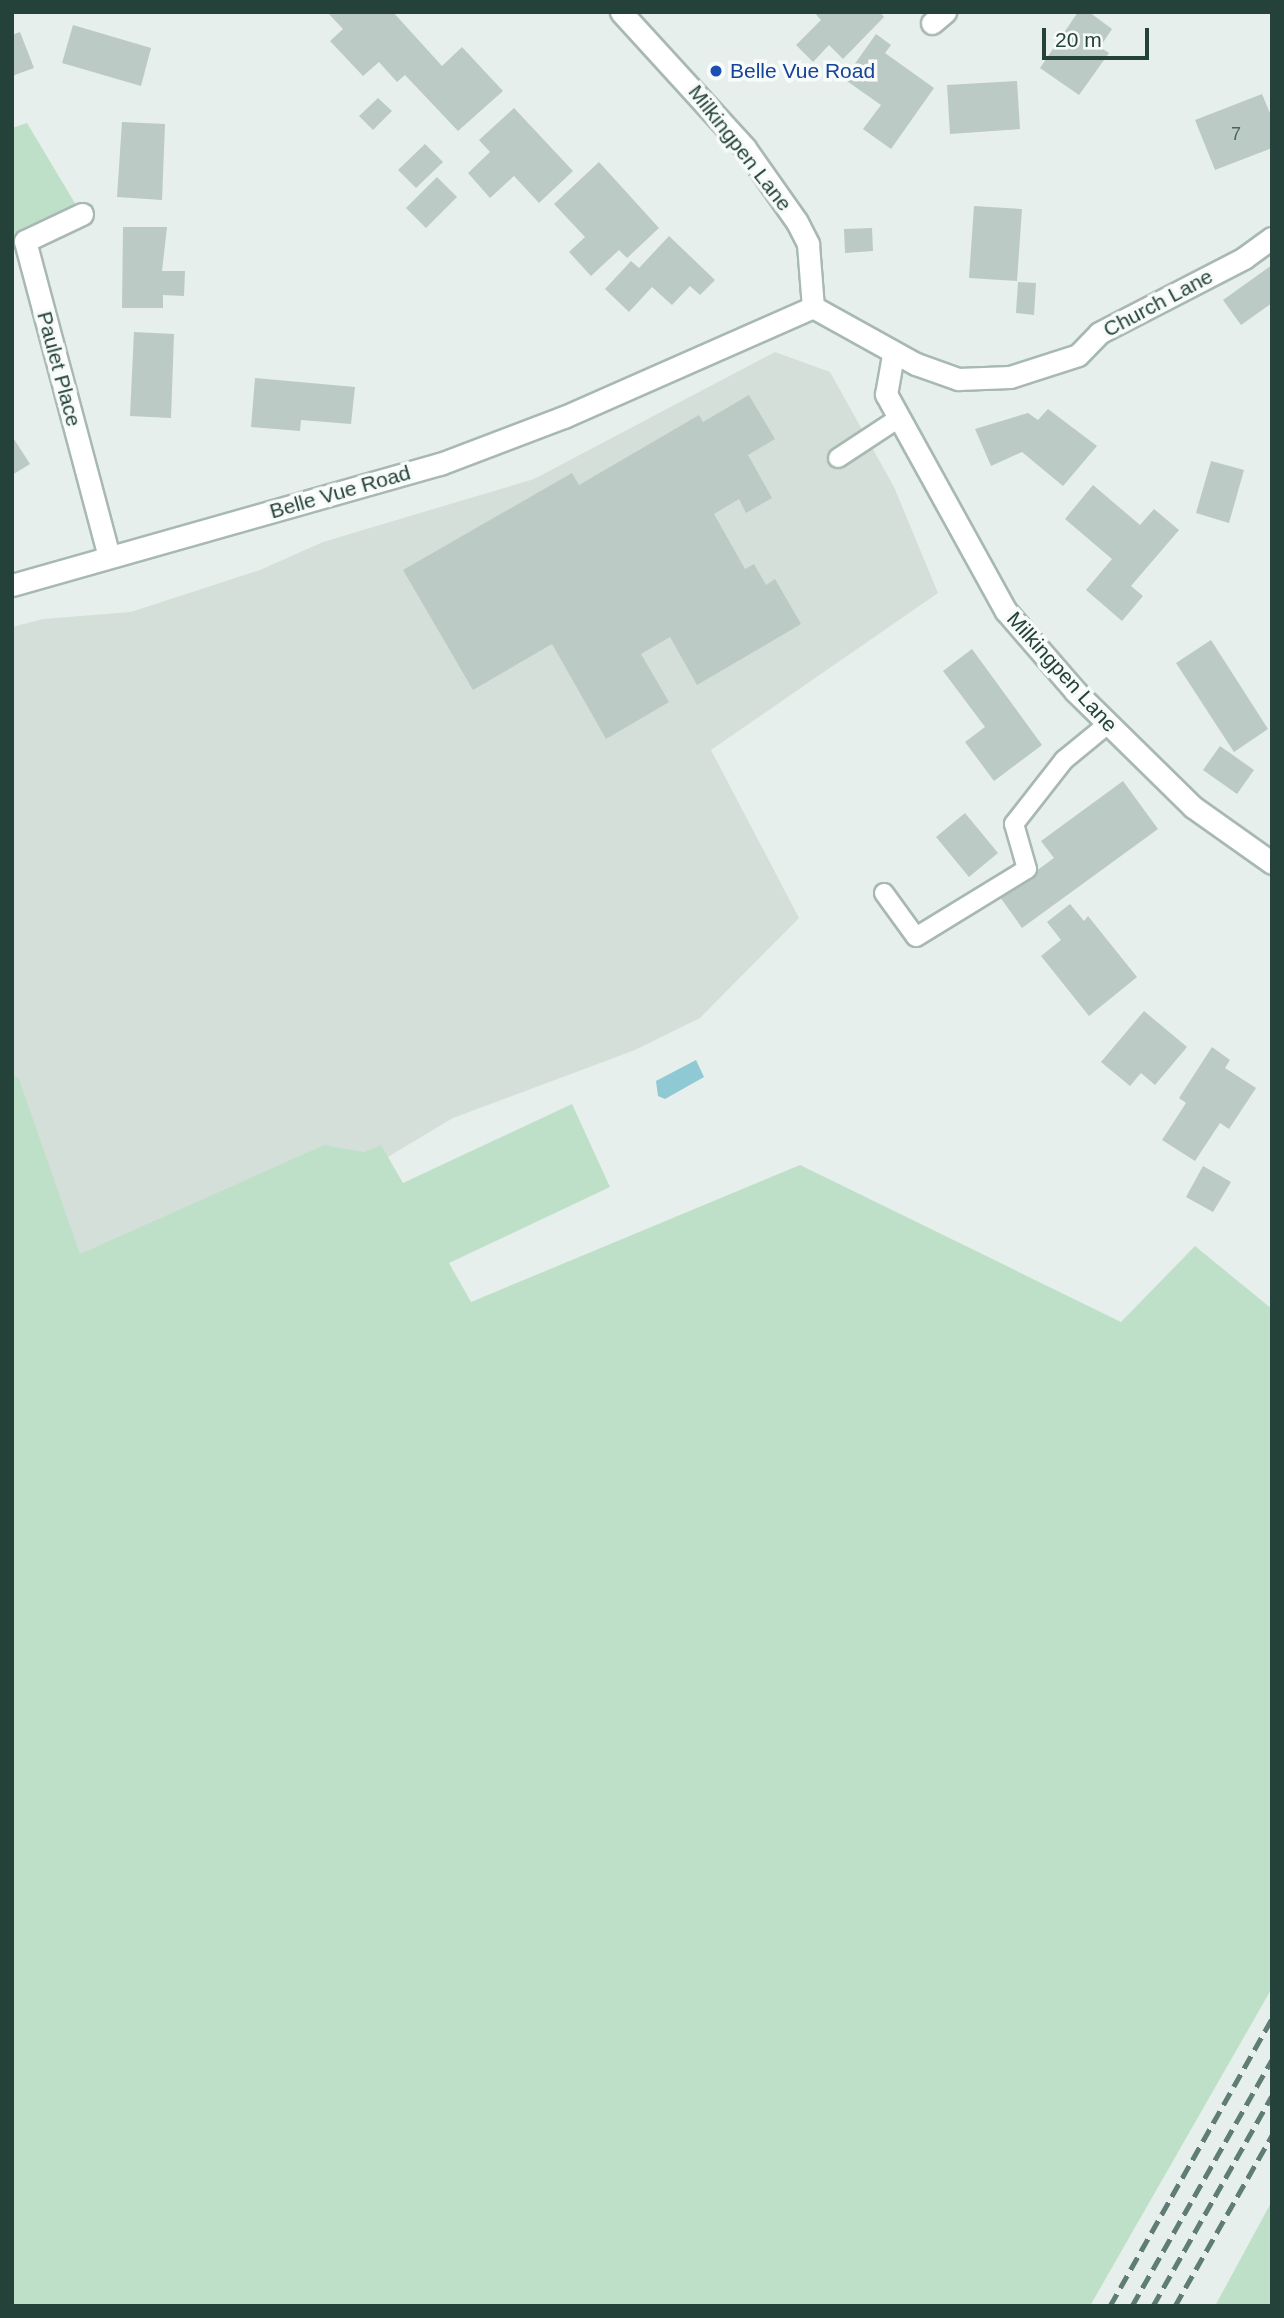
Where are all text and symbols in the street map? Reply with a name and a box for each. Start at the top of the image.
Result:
scale bar [1046,14,1153,58]
text: 20 m [1055,28,1102,51]
place label: Belle Vue Road [730,58,875,84]
marker: Belle Vue Road [708,63,724,79]
street label: Milkingpen Lane [683,80,797,216]
house number: 7 [1231,123,1241,145]
street label: Church Lane [1099,264,1217,342]
street label: Paulet Place [32,309,86,429]
street label: Belle Vue Road [267,460,413,524]
street label: Milkingpen Lane [1001,607,1123,737]

